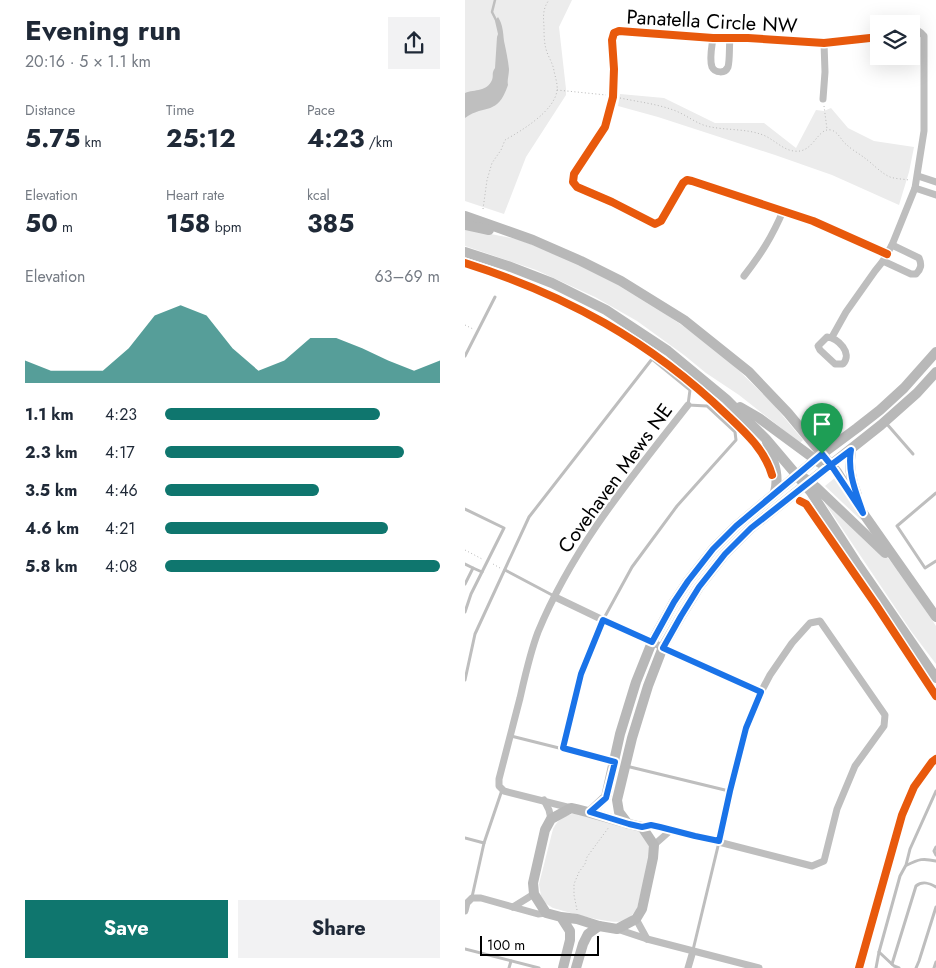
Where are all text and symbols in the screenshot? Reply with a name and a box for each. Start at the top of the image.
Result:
street label: Panatella Circle NW [626,3,798,40]
text: Evening run [25,10,181,51]
map controls [870,15,920,65]
button: layers [870,15,920,65]
button: share [388,17,440,69]
text: 20:16 · 5 × 1.1 km [25,50,151,73]
text: Distance [25,100,75,120]
text: Time [166,100,194,120]
text: Pace [307,100,335,120]
text: 5.75 [25,120,80,156]
text: 25:12 [166,120,236,156]
text: 4:23 [307,120,364,156]
text: km [80,132,102,152]
text: /km [364,132,393,152]
text: Elevation [25,185,78,205]
text: Heart rate [166,185,224,205]
text: kcal [307,185,330,205]
text: 50 [25,205,58,241]
text: 158 [166,205,211,241]
text: 385 [307,205,354,241]
text: m [58,217,73,237]
text: bpm [211,217,242,237]
text: Elevation [25,265,85,288]
text: 63–69 m [374,265,440,288]
street label: Covehaven Mews NE [551,397,680,559]
text: 1.1 km [25,403,74,426]
text: 4:23 [105,403,137,426]
pin [801,403,843,454]
icon: arrive [808,410,836,438]
text: 2.3 km [25,441,78,464]
text: 4:17 [105,441,135,464]
text: 3.5 km [25,479,77,502]
text: 4:46 [105,479,138,502]
text: 4.6 km [25,517,79,540]
text: 4:21 [105,517,135,540]
text: 5.8 km [25,555,78,578]
text: 4:08 [105,555,137,578]
button: Save [25,900,228,958]
button: Share [238,900,440,958]
scale bar [480,933,599,956]
text: 100 m [487,935,525,955]

